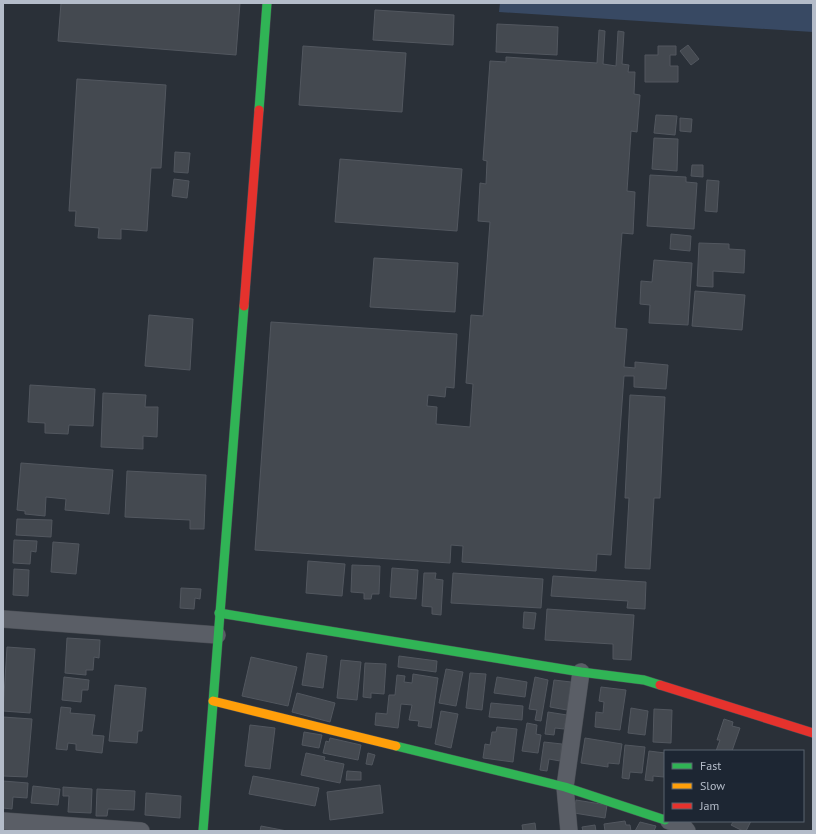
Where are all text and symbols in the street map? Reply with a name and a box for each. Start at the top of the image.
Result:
legend [664,750,804,822]
text: Fast [700,758,721,773]
text: Slow [700,778,725,793]
text: Jam [699,798,719,813]

